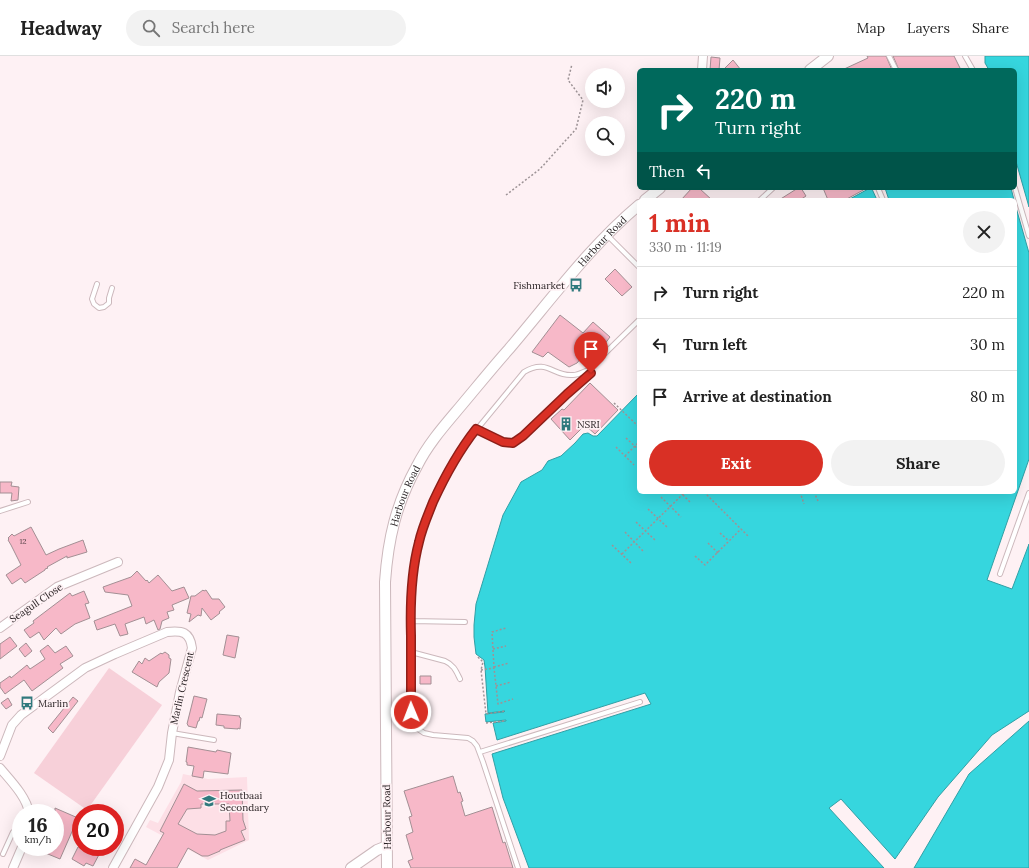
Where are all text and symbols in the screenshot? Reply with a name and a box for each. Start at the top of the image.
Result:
search box [126,10,406,46]
text: Headway [20,16,102,40]
icon: search [140,17,162,39]
text: Search here [172,18,255,37]
text: Map [857,19,885,37]
text: Layers [907,19,950,37]
text: Share [972,19,1009,37]
map controls [585,68,625,156]
button: sound [585,68,625,108]
text: 220 m [715,81,796,117]
icon: right [649,84,701,136]
button: search [585,116,625,156]
text: Turn right [715,116,801,139]
icon: left [693,160,715,182]
text: Then [649,162,685,181]
text: 1 min [649,208,710,239]
button: close [963,211,1005,253]
street label: Harbour Road [575,213,629,269]
text: 330 m · 11:19 [649,239,722,256]
bus stop icon: Fishmarket [568,277,584,293]
place label: Fishmarket [513,279,565,292]
icon: right [649,282,671,304]
text: Turn right [683,283,759,302]
text: 220 m [962,283,1005,302]
pin [574,332,608,373]
icon: left [649,334,671,356]
text: Turn left [683,335,747,354]
text: 30 m [970,335,1005,354]
icon: arrive [580,338,602,360]
icon: arrive [649,386,671,408]
text: Arrive at destination [683,387,832,406]
text: 80 m [970,387,1005,406]
building icon: NSRI [558,416,574,432]
place label: NSRI [577,418,600,431]
button: Exit [649,440,823,486]
button: Share [831,440,1005,486]
street label: Harbour Road [387,463,423,528]
house number: 12 [19,536,27,546]
street label: Seagull Close [7,580,66,626]
street label: Marlin Crescent [167,650,197,726]
position arrow [390,691,432,733]
bus stop icon: Marlin [19,695,35,711]
place label: Marlin [38,697,68,710]
street label: Harbour Road [380,784,394,850]
place label: Houtbaai Secondary [220,789,270,814]
school or university icon: Houtbaai Secondary [201,793,217,809]
speed limit sign: 20 [72,804,124,856]
text: 16 [28,812,48,837]
text: km/h [24,833,52,846]

